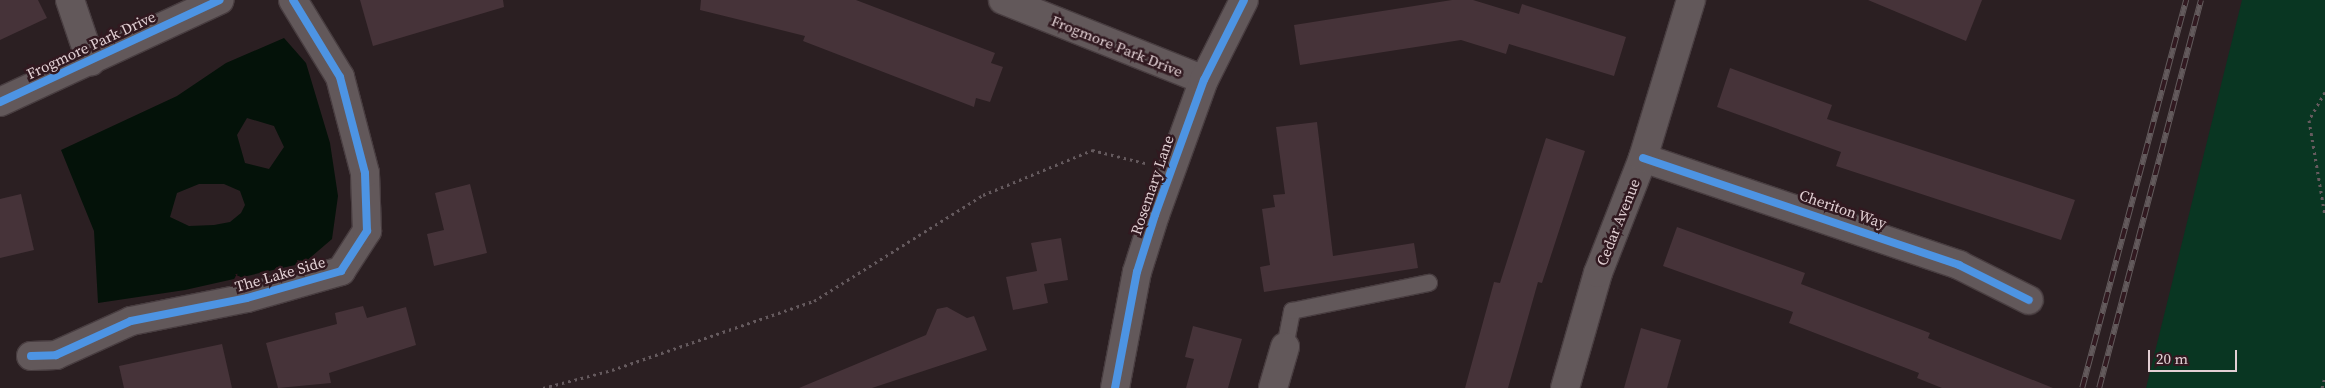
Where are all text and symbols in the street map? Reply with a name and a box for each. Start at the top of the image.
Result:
street label: Frogmore Park Drive [24,7,158,83]
street label: Frogmore Park Drive [1049,11,1185,81]
street label: Rosemary Lane [1127,133,1177,237]
street label: Cedar Avenue [1592,176,1644,268]
street label: Cheriton Way [1797,186,1889,232]
street label: The Lake Side [233,253,327,295]
scale bar [2150,340,2239,372]
text: 20 m [2156,348,2188,369]

